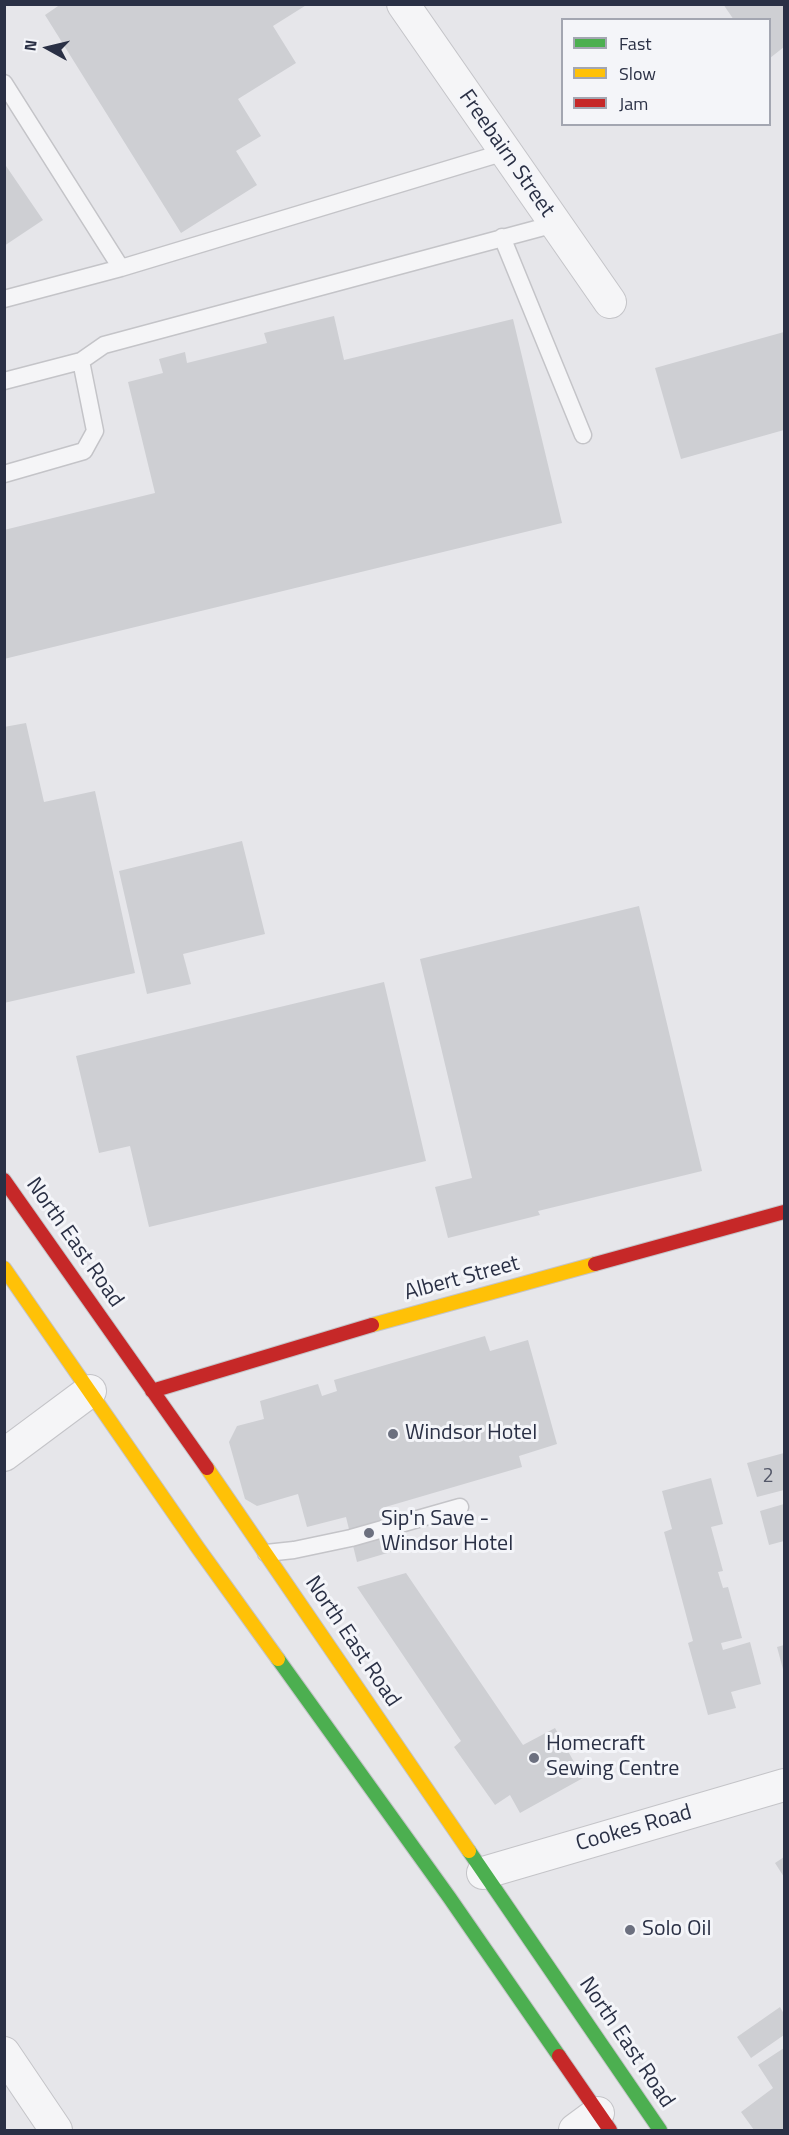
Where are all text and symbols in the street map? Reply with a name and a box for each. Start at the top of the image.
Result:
north arrow [18,18,78,78]
legend [561,18,771,126]
text: Fast [619,30,652,57]
text: N [18,38,43,53]
text: Slow [619,60,656,87]
street label: Freebairn Street [452,85,560,223]
text: Jam [619,90,648,117]
street label: North East Road [20,1173,128,1313]
street label: Albert Street [402,1251,522,1307]
place label: Windsor Hotel [405,1421,537,1447]
marker: Windsor Hotel [386,1427,400,1441]
house number: 2 [762,1465,774,1489]
place label: Sip'n Save - Windsor Hotel [381,1507,513,1558]
marker: Sip'n Save - Windsor Hotel [362,1526,376,1540]
street label: North East Road [299,1572,405,1712]
place label: Homecraft Sewing Centre [546,1732,679,1784]
marker: Homecraft Sewing Centre [527,1751,541,1765]
street label: Cookes Road [573,1800,695,1858]
place label: Solo Oil [642,1917,711,1943]
marker: Solo Oil [623,1923,637,1937]
street label: North East Road [573,1973,679,2113]

